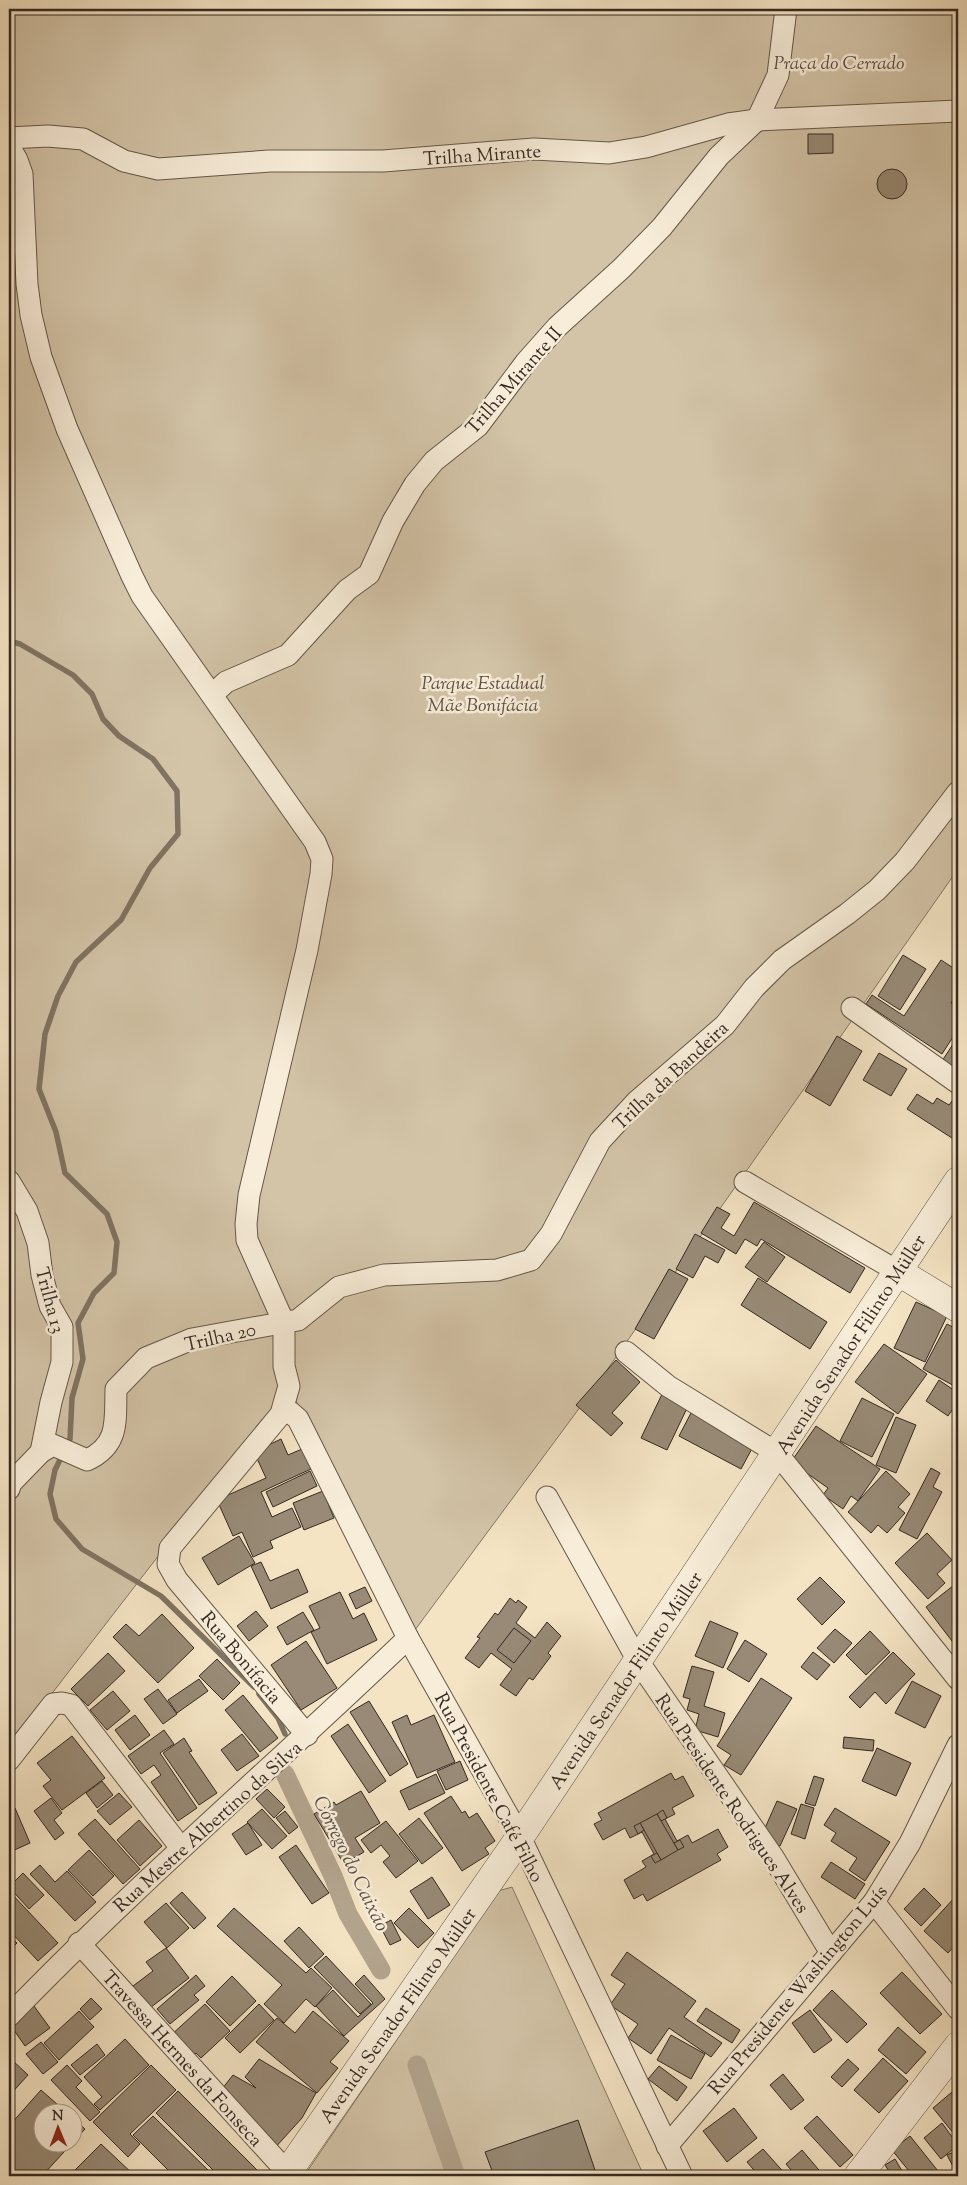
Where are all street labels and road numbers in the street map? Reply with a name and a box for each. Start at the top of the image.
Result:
street label: Trilha Mirante [422,139,542,174]
street label: Trilha Mirante II [460,322,569,441]
street label: Trilha da Bandeira [608,1016,736,1138]
street label: Avenida Senador Filinto Müller [771,1230,934,1461]
street label: Trilha 13 [27,1265,70,1337]
street label: Trilha 20 [182,1317,259,1360]
street label: Avenida Senador Filinto Müller [544,1567,710,1796]
street label: Rua Bonifacia [193,1606,287,1711]
street label: Rua Presidente Café Filho [426,1689,549,1888]
street label: Rua Presidente Rodrigues Alves [647,1689,815,1919]
street label: Rua Mestre Albertino da Silva [108,1736,309,1920]
street label: Rua Presidente Washington Luís [703,1880,895,2101]
street label: Avenida Senador Filinto Müller [314,1903,484,2130]
street label: Travessa Hermes da Fonseca [94,1965,268,2154]

